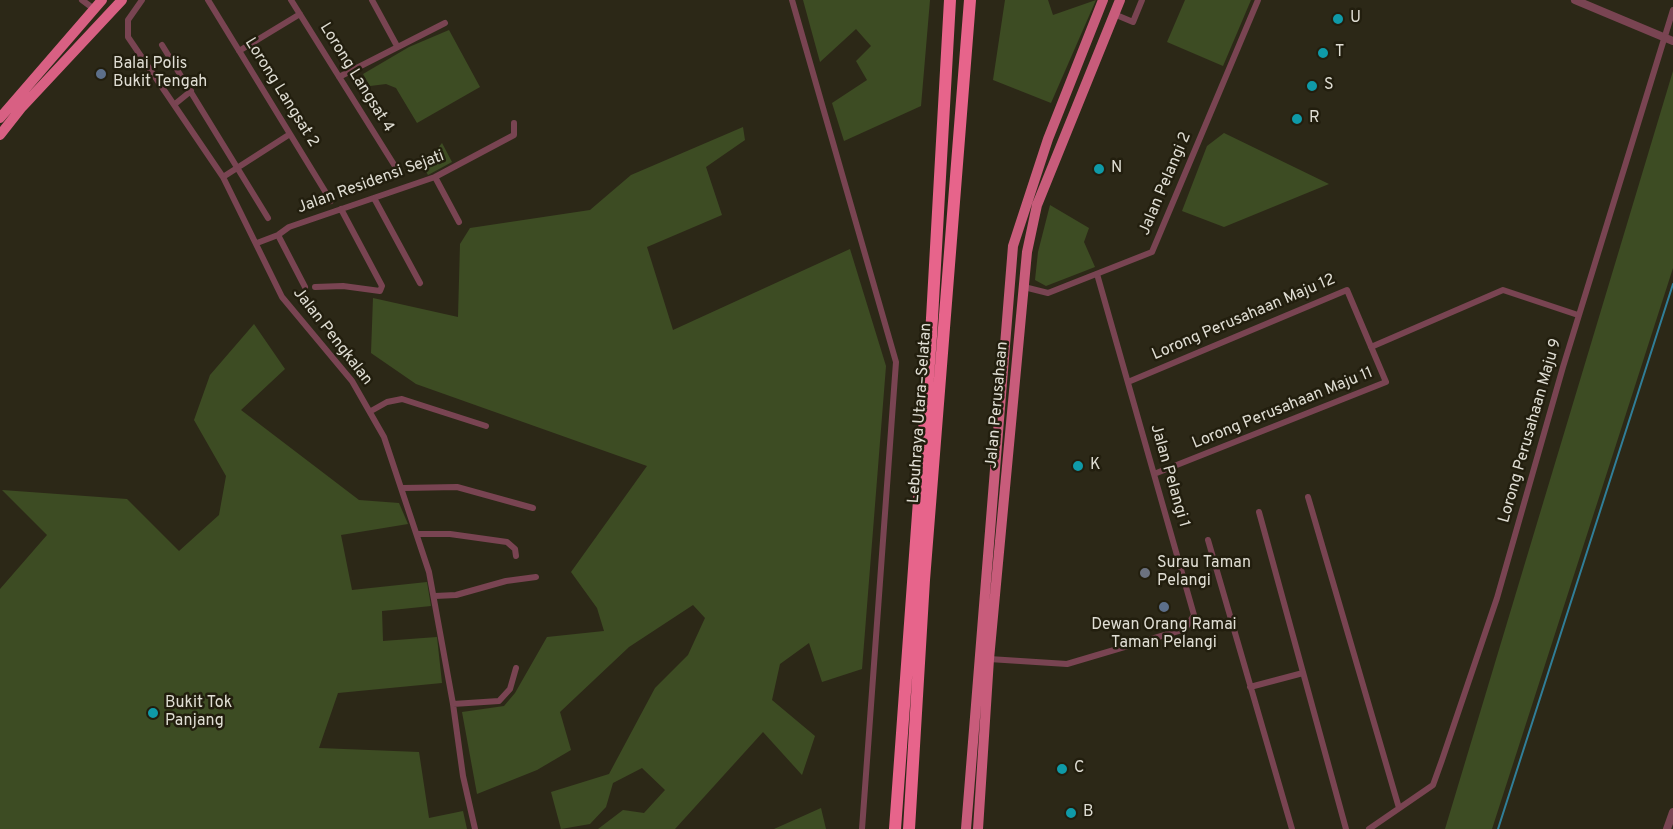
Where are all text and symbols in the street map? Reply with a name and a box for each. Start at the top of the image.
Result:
place label: U [1350,9,1361,29]
marker: U [1331,12,1345,26]
street label: Lorong Langsat 4 [315,20,397,136]
street label: Lorong Langsat 2 [240,35,322,151]
place label: T [1335,43,1344,63]
marker: T [1316,46,1330,60]
place label: Balai Polis Bukit Tengah [113,55,207,93]
marker: Balai Polis Bukit Tengah [94,67,108,81]
place label: S [1324,76,1334,96]
marker: S [1305,79,1319,93]
place label: R [1309,109,1320,129]
marker: R [1290,112,1304,126]
street label: Jalan Pelangi 2 [1136,130,1196,238]
street label: Jalan Residensi Sejati [295,147,447,219]
place label: N [1111,159,1122,179]
marker: N [1092,162,1106,176]
street label: Lorong Perusahaan Maju 12 [1150,271,1338,365]
street label: Jalan Pengkalan [288,285,376,389]
street label: Lebuhraya Utara–Selatan [905,322,937,504]
street label: Lorong Perusahaan Maju 9 [1495,337,1567,525]
street label: Jalan Perusahaan [983,341,1013,469]
street label: Lorong Perusahaan Maju 11 [1190,364,1376,454]
street label: Jalan Pelangi 1 [1145,422,1193,530]
place label: K [1090,456,1101,476]
marker: K [1071,459,1085,473]
place label: Surau Taman Pelangi [1157,554,1251,592]
marker: Surau Taman Pelangi [1138,566,1152,580]
marker: Dewan Orang Ramai Taman Pelangi [1157,600,1171,614]
place label: Dewan Orang Ramai Taman Pelangi [1091,616,1237,654]
place label: Bukit Tok Panjang [165,694,232,732]
marker: Bukit Tok Panjang [146,706,160,720]
place label: C [1074,759,1084,779]
marker: C [1055,762,1069,776]
place label: B [1083,803,1093,823]
marker: B [1064,806,1078,820]

